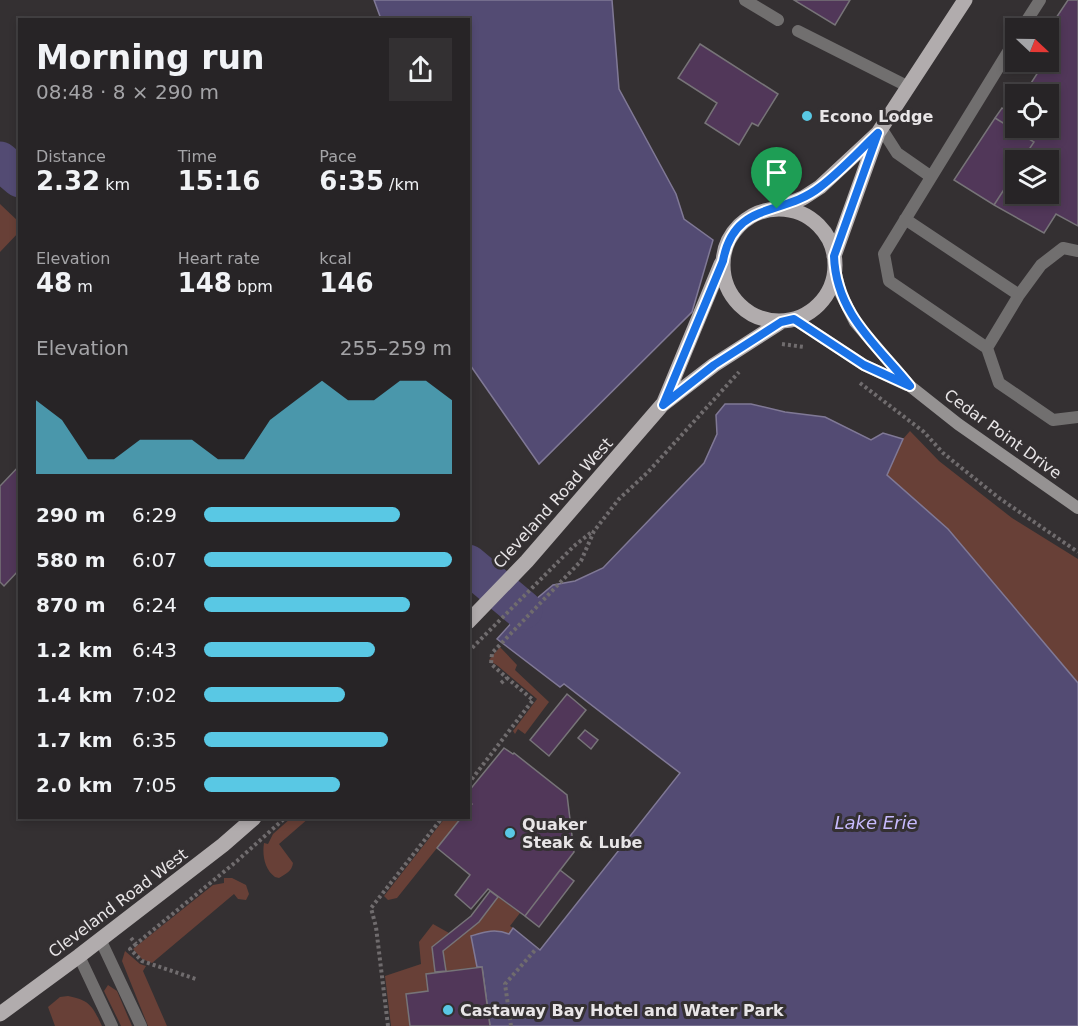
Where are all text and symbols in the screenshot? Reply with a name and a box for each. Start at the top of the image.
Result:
north arrow [1005,18,1059,72]
map controls [1005,18,1059,204]
text: Morning run [36,38,264,77]
button: share [389,38,452,101]
text: 08:48 · 8 × 290 m [36,80,219,104]
button: locate [1005,84,1059,138]
place label: Econo Lodge [819,107,933,126]
marker: Econo Lodge [800,109,814,123]
text: Distance [36,147,106,166]
text: Time [178,147,217,166]
text: Pace [319,147,357,166]
pin [751,147,802,209]
button: layers [1005,150,1059,204]
icon: arrive [760,156,793,189]
text: 2.32 [36,166,100,196]
text: 15:16 [178,166,260,196]
text: 6:35 [319,166,384,196]
text: km [100,175,130,194]
text: /km [384,175,419,194]
text: Elevation [36,249,110,268]
text: Heart rate [178,249,260,268]
text: kcal [319,249,352,268]
text: 48 [36,268,72,298]
text: 148 [178,268,232,298]
text: 146 [319,268,374,298]
text: m [72,277,93,296]
text: bpm [232,277,273,296]
text: Elevation [36,336,129,360]
text: 255–259 m [340,336,452,360]
street label: Cedar Point Drive [941,385,1065,483]
street label: Cleveland Road West [489,434,617,572]
text: 290 m [36,503,106,527]
text: 6:29 [132,503,177,527]
text: 580 m [36,548,106,572]
text: 6:07 [132,548,177,572]
text: 870 m [36,593,106,617]
text: 6:24 [132,593,177,617]
text: 1.2 km [36,638,113,662]
text: 6:43 [132,638,177,662]
text: 1.4 km [36,683,113,707]
text: 7:02 [132,683,177,707]
text: 1.7 km [36,728,113,752]
text: 6:35 [132,728,177,752]
text: 2.0 km [36,773,113,797]
text: 7:05 [132,773,177,797]
water label: Lake Erie [834,812,918,833]
place label: Quaker Steak & Lube [522,815,643,852]
marker: Quaker Steak & Lube [503,826,517,840]
street label: Cleveland Road West [45,845,191,961]
place label: Castaway Bay Hotel and Water Park [460,1001,784,1020]
marker: Castaway Bay Hotel and Water Park [441,1003,455,1017]

